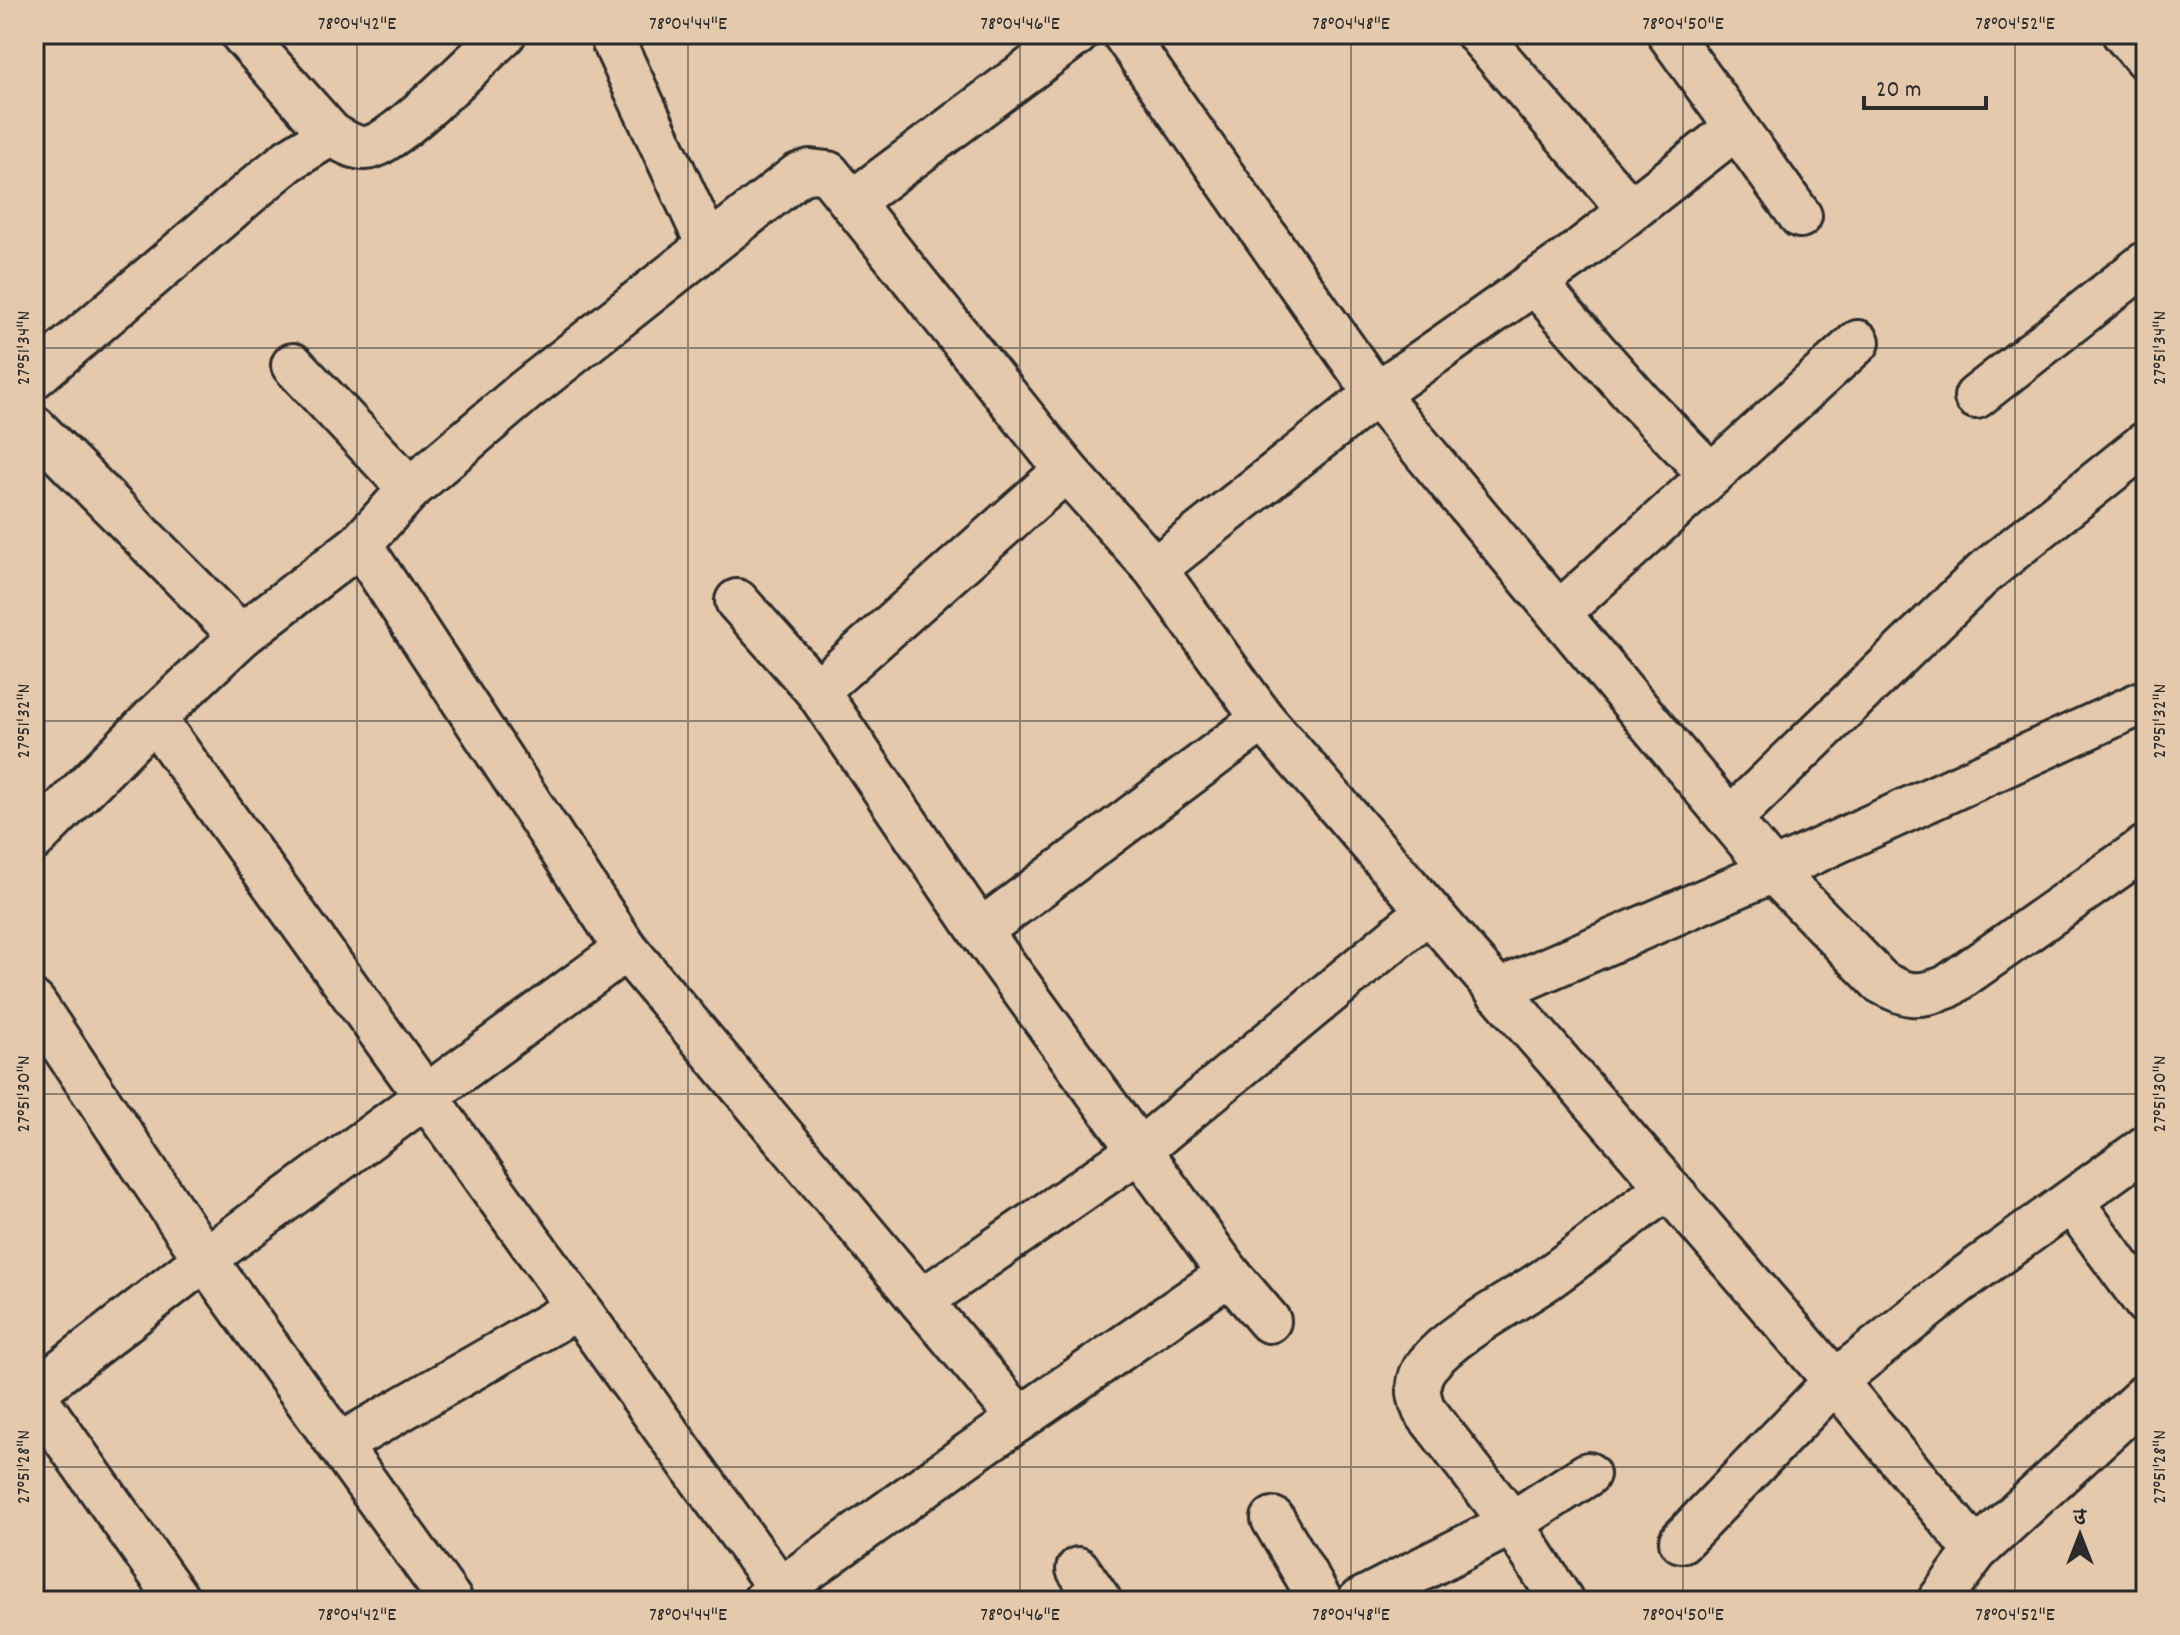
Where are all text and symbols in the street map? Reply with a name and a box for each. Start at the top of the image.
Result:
text: 78°04'42"E [318,11,396,39]
text: 78°04'44"E [649,11,727,39]
text: 78°04'46"E [980,11,1060,39]
text: 78°04'48"E [1312,11,1390,39]
text: 78°04'50"E [1642,11,1724,39]
text: 78°04'52"E [1975,11,2055,39]
scale bar [1864,60,1986,110]
text: 20 m [1876,74,1922,108]
text: 27°51'34"N [11,311,39,385]
text: 27°51'34"N [2147,311,2175,385]
text: 27°51'32"N [11,683,39,759]
text: 27°51'32"N [2147,683,2175,759]
text: 27°51'30"N [11,1055,39,1133]
text: 27°51'30"N [2147,1055,2175,1133]
text: 27°51'28"N [11,1430,39,1504]
text: 27°51'28"N [2147,1430,2175,1504]
north arrow [2040,1495,2120,1575]
text: उ [2073,1503,2088,1534]
text: 78°04'42"E [318,1602,396,1630]
text: 78°04'44"E [649,1602,727,1630]
text: 78°04'46"E [980,1602,1060,1630]
text: 78°04'48"E [1312,1602,1390,1630]
text: 78°04'50"E [1642,1602,1724,1630]
text: 78°04'52"E [1975,1602,2055,1630]

